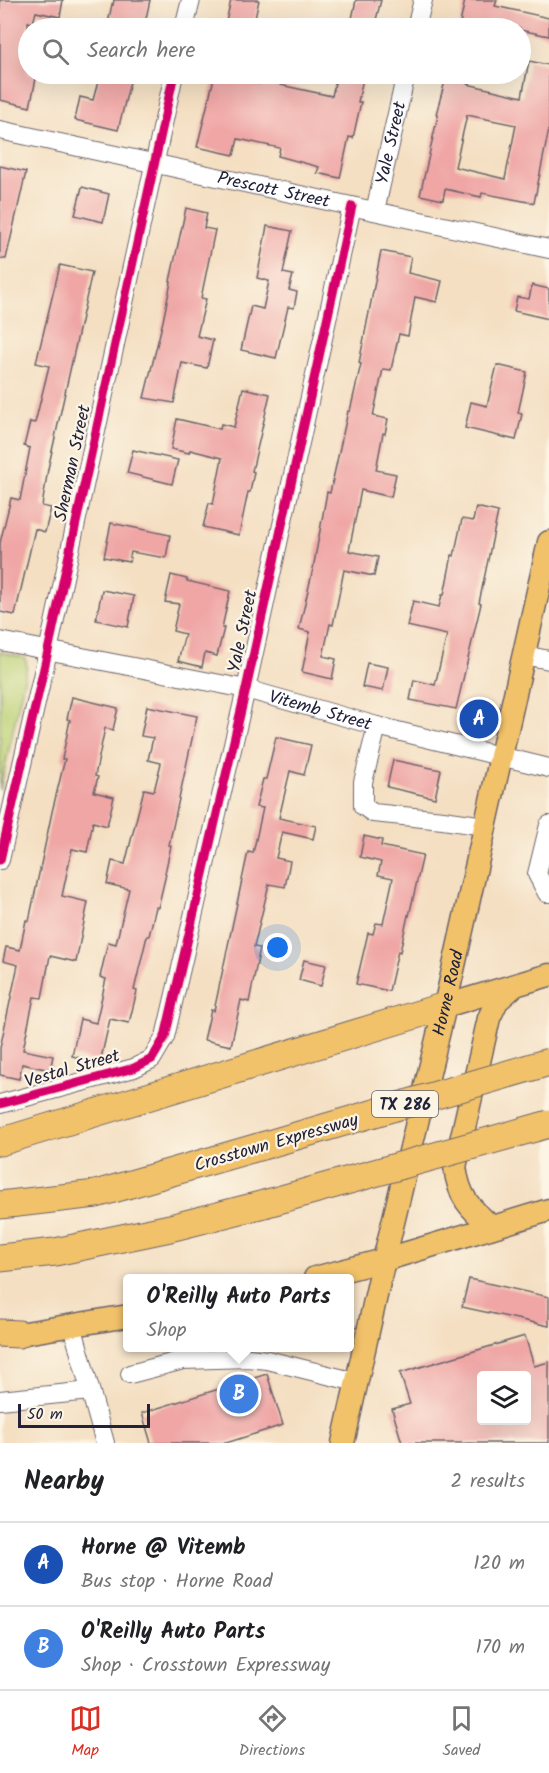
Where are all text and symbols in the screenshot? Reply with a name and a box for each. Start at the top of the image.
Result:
search box [18,18,531,84]
text: Search here [87,34,195,69]
icon: search [39,35,72,68]
street label: Yale Street [368,98,416,187]
street label: Prescott Street [214,164,333,217]
street label: Sherman Street [47,401,100,524]
street label: Yale Street [221,586,267,675]
street label: Vitemb Street [265,683,376,740]
pin: A [460,696,498,742]
your location [263,933,292,962]
street label: Horne Road [425,947,473,1039]
street label: Vestal Street [21,1042,125,1097]
road number: TX 286 [372,1091,438,1117]
street label: Crosstown Expressway [191,1106,362,1181]
popup [123,1274,354,1352]
text: O'Reilly Auto Parts [146,1280,331,1315]
text: Shop [146,1315,186,1347]
map controls [477,1371,531,1425]
button: layers [477,1371,531,1425]
pin: B [220,1372,258,1416]
scale bar [18,1401,150,1428]
text: 50 m [27,1402,63,1427]
text: Nearby [24,1461,104,1503]
text: 2 results [450,1466,525,1498]
text: Horne @ Vitemb [81,1531,245,1566]
text: A [37,1548,50,1580]
text: 120 m [473,1548,525,1580]
text: Bus stop · Horne Road [81,1566,272,1598]
text: O'Reilly Auto Parts [81,1615,265,1650]
text: B [37,1632,50,1664]
text: 170 m [476,1632,525,1664]
text: Shop · Crosstown Expressway [81,1650,330,1682]
tab: Map [69,1702,102,1763]
tab: Directions [239,1702,305,1763]
tab: Saved [442,1702,480,1763]

